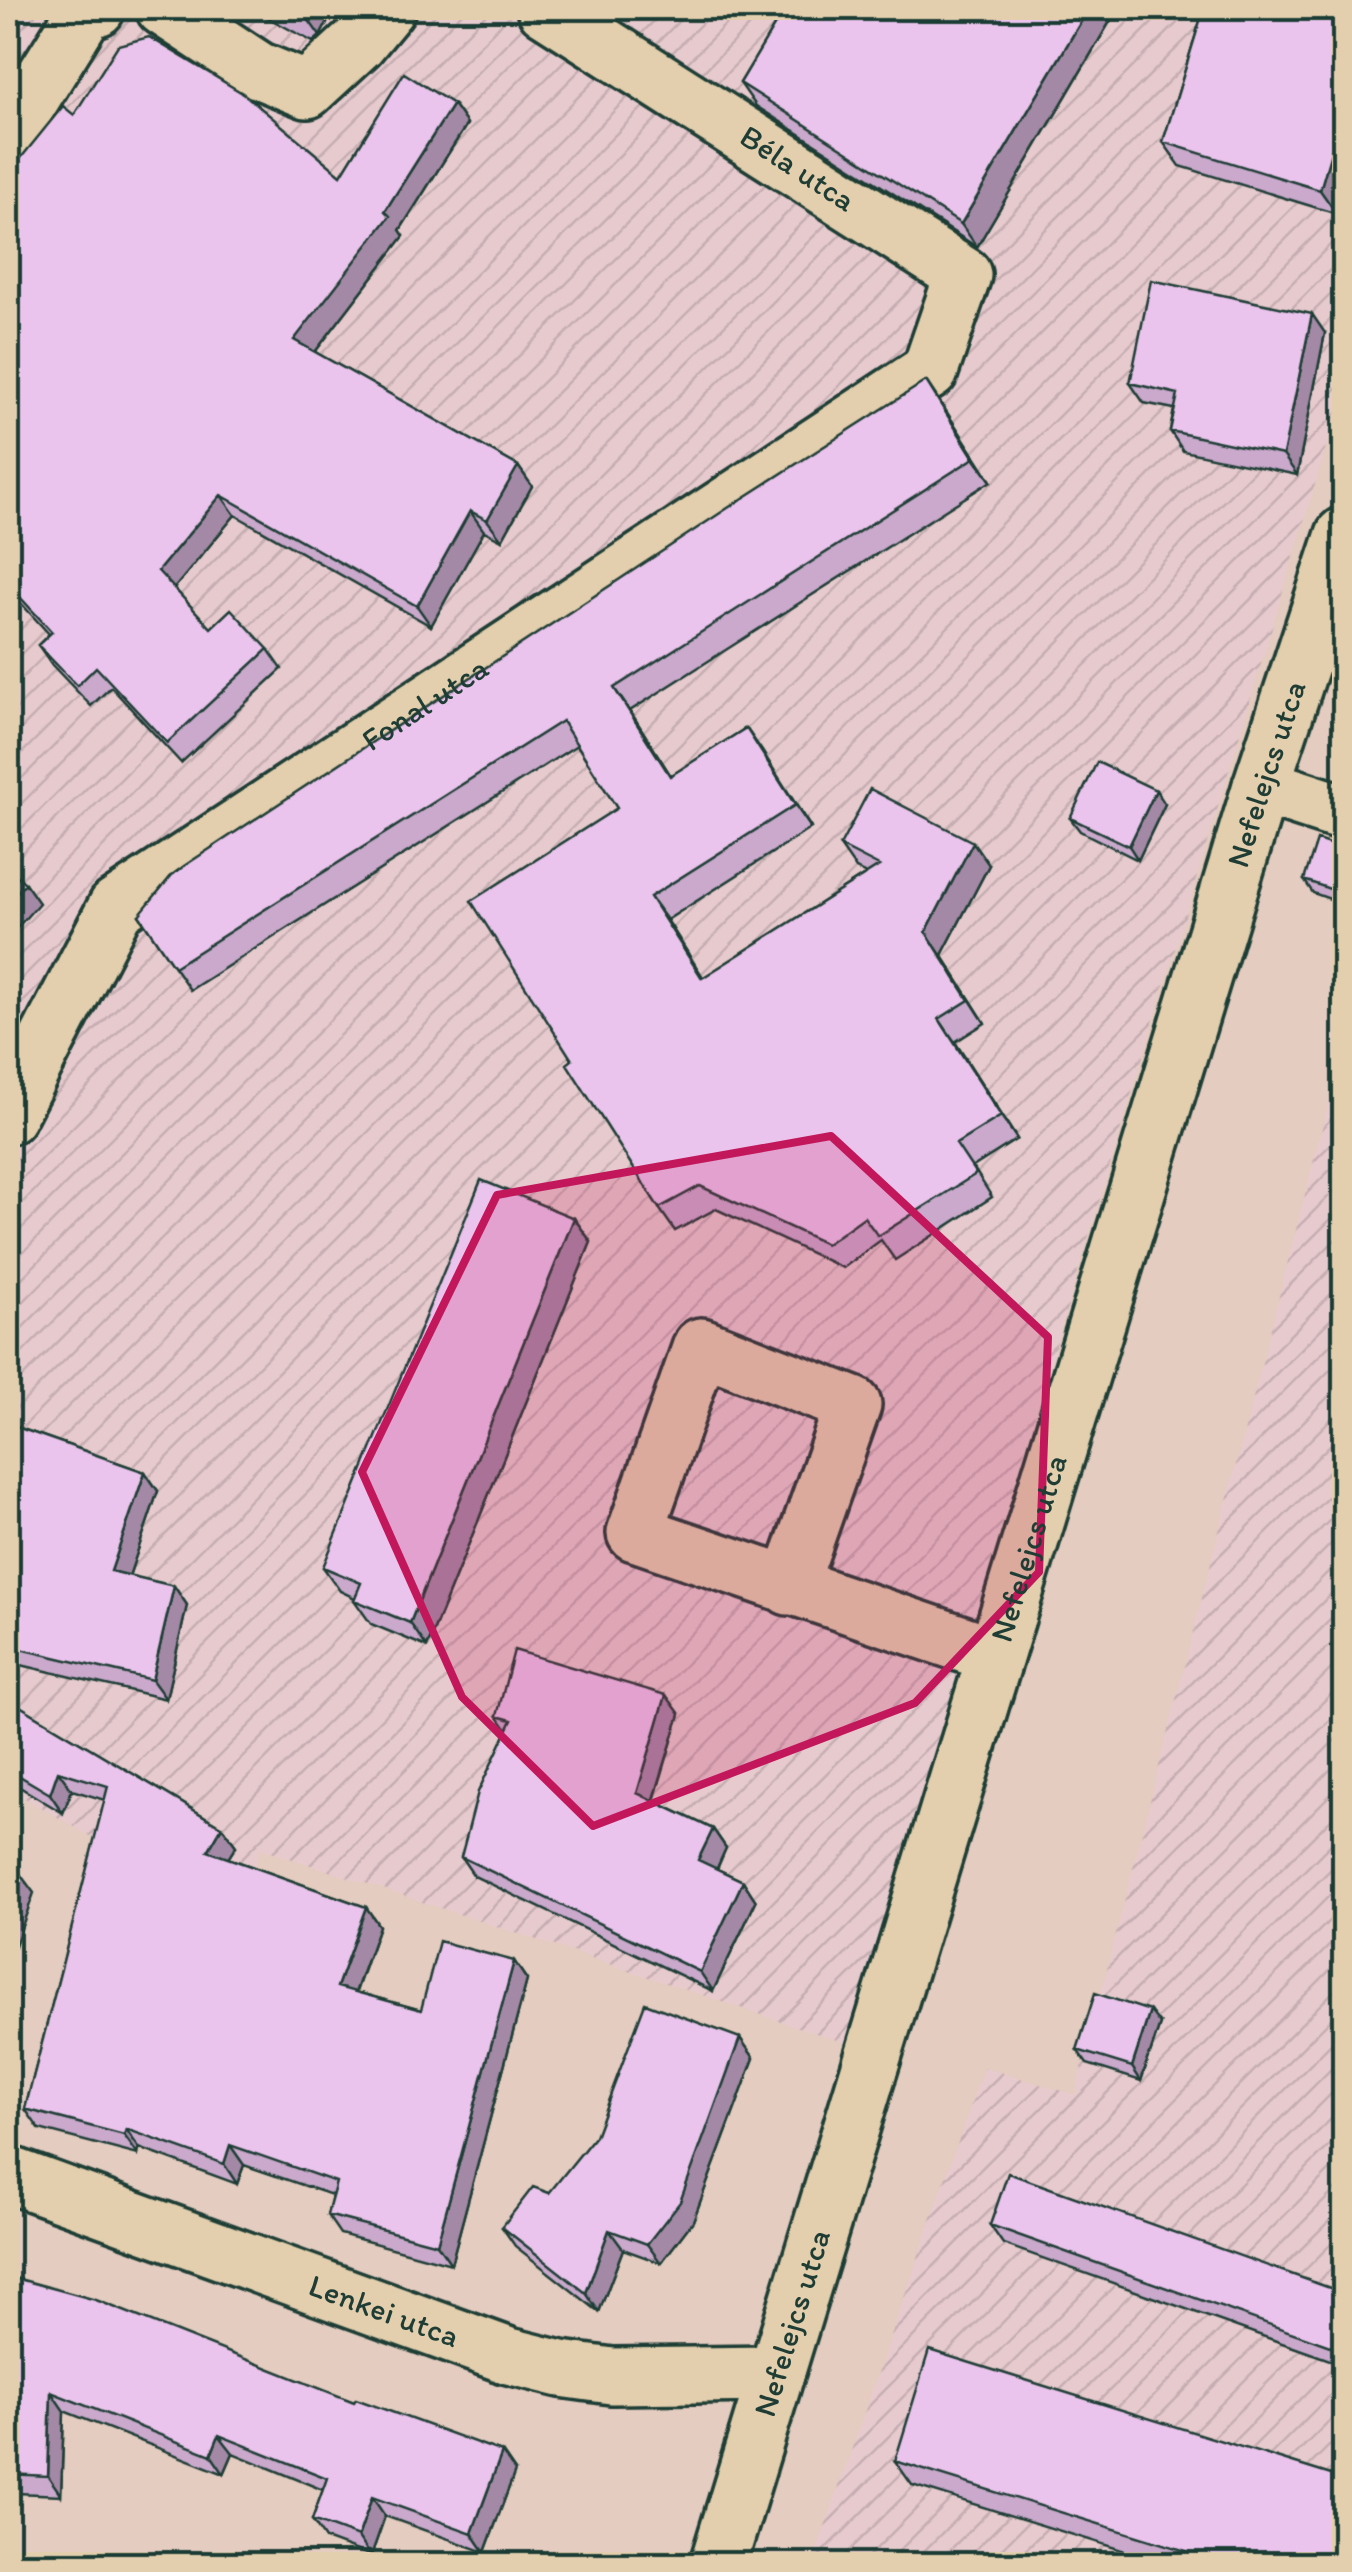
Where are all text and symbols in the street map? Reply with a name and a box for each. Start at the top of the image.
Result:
street label: Béla utca [733,117,863,220]
street label: Fonal utca [354,648,495,759]
street label: Nefelejcs utca [1218,676,1314,872]
street label: Nefelejcs utca [982,1450,1075,1646]
street label: Nefelejcs utca [745,2225,838,2421]
street label: Lenkei utca [304,2266,464,2355]

